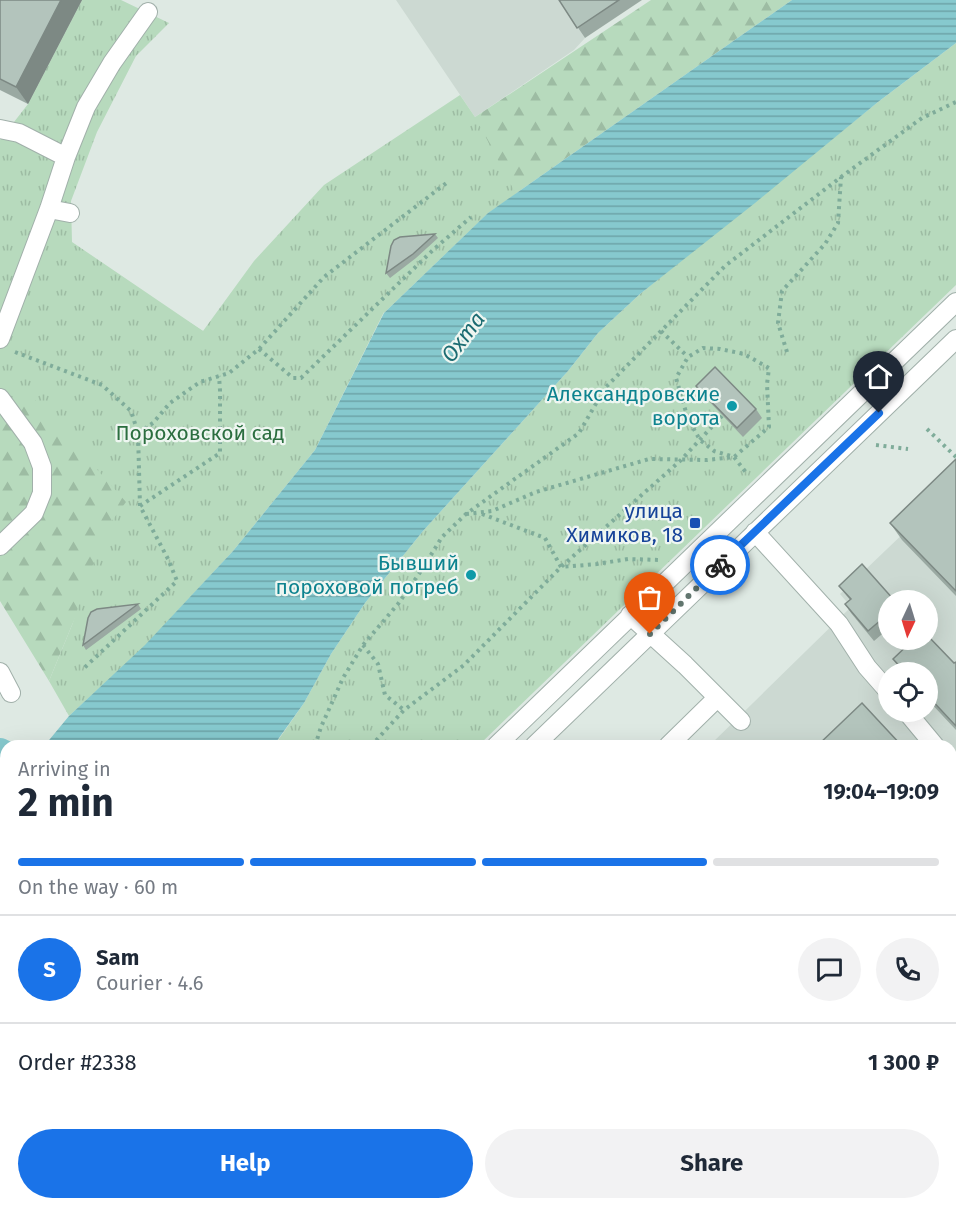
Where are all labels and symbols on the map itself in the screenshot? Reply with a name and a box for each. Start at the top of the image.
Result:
water label: Охта [435,306,491,368]
pin [853,351,904,413]
place label: Александровские ворота [547,381,720,431]
marker: Александровские ворота [725,399,739,413]
park label: Пороховской сад [115,420,285,446]
place label: улица Химиков, 18 [566,498,683,548]
marker: улица Химиков, 18 [688,516,702,530]
courier [690,535,750,595]
place label: Бывший пороховой погреб [276,550,459,600]
marker: Бывший пороховой погреб [464,568,478,582]
pin [624,572,675,634]
north arrow [878,590,938,650]

